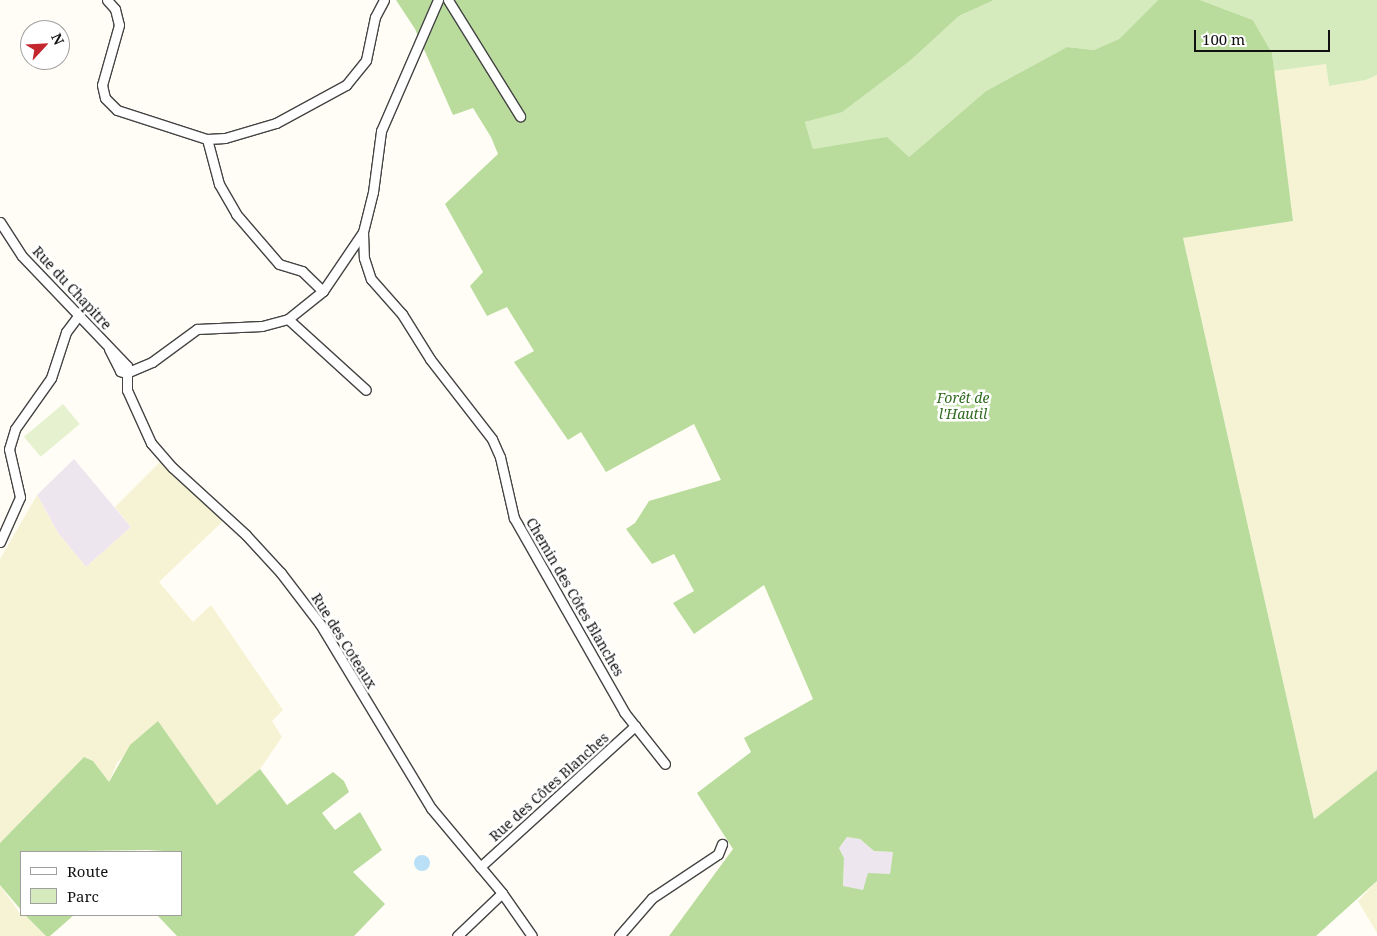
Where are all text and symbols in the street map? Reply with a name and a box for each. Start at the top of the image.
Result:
north arrow [20,20,70,70]
scale bar [1197,20,1333,52]
text: 100 m [1202,29,1245,49]
text: N [47,30,69,48]
street label: Rue du Chapitre [29,243,115,333]
park label: Forêt de l'Hautil [937,390,989,422]
street label: Chemin des Côtes Blanches [523,515,627,679]
street label: Rue des Coteaux [308,590,380,692]
street label: Rue des Côtes Blanches [486,729,612,845]
legend [20,851,182,916]
text: Route [67,861,108,881]
text: Parc [67,886,99,906]

